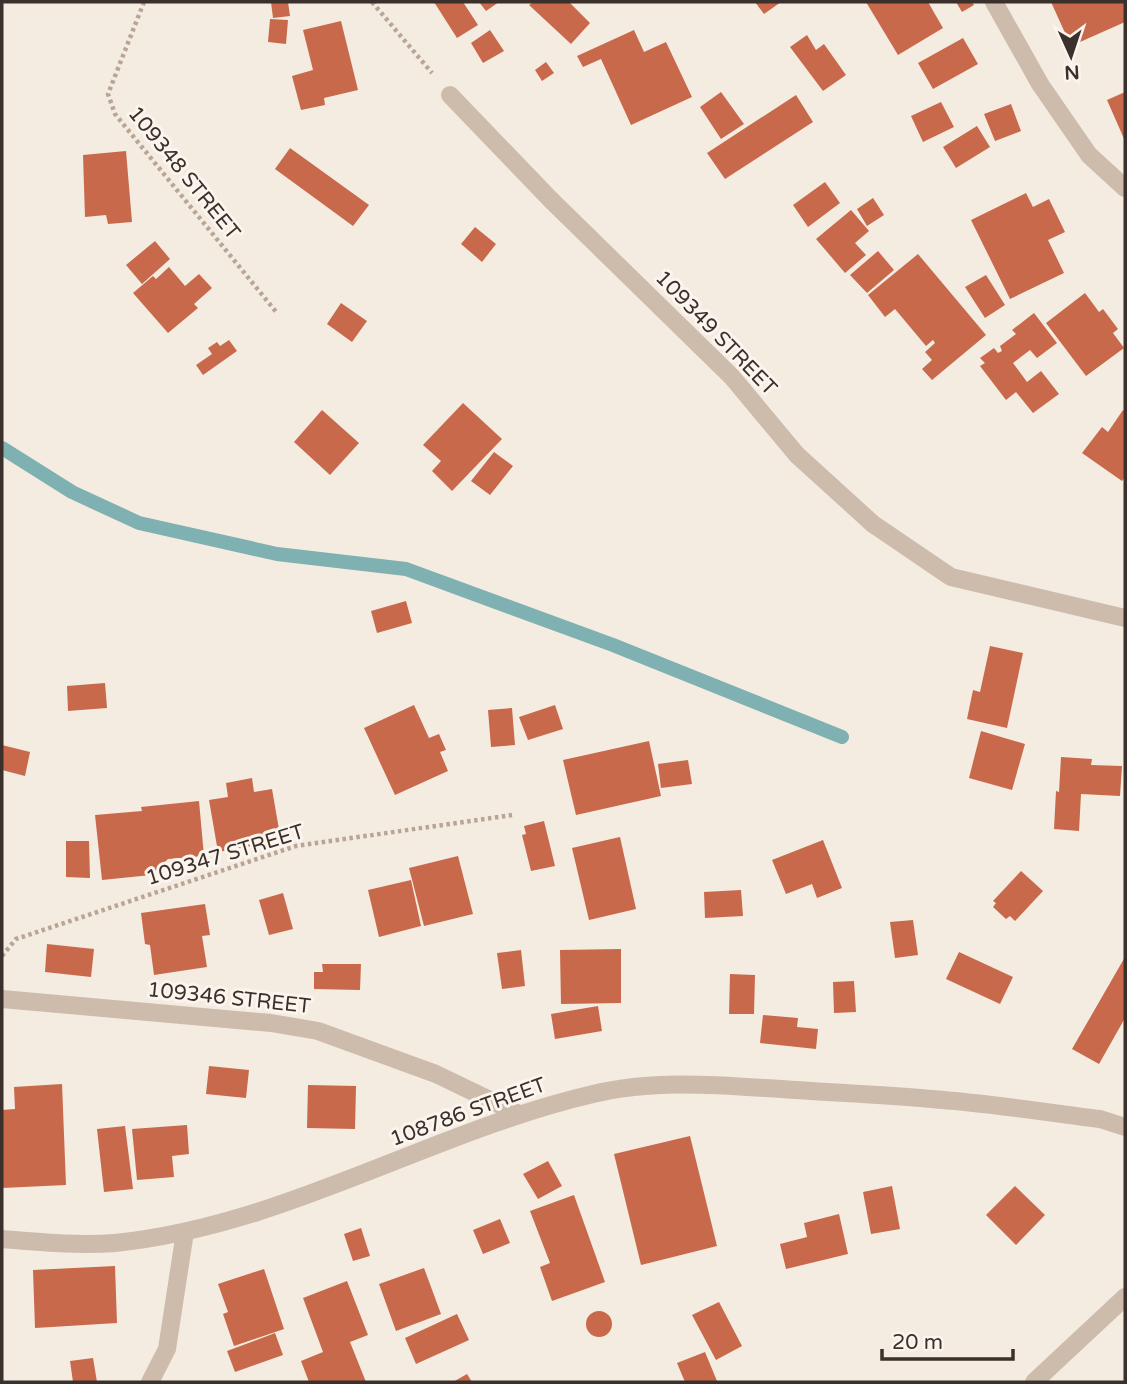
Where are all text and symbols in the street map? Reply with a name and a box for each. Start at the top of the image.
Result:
north arrow [1036,21,1106,91]
text: N [1064,61,1080,83]
street label: 109348 STREET [123,101,245,245]
street label: 109349 STREET [650,265,782,401]
street label: 109347 STREET [143,819,307,891]
street label: 109346 STREET [146,977,312,1019]
street label: 108786 STREET [387,1072,550,1152]
scale bar [882,1318,1013,1362]
text: 20 m [892,1330,943,1355]

